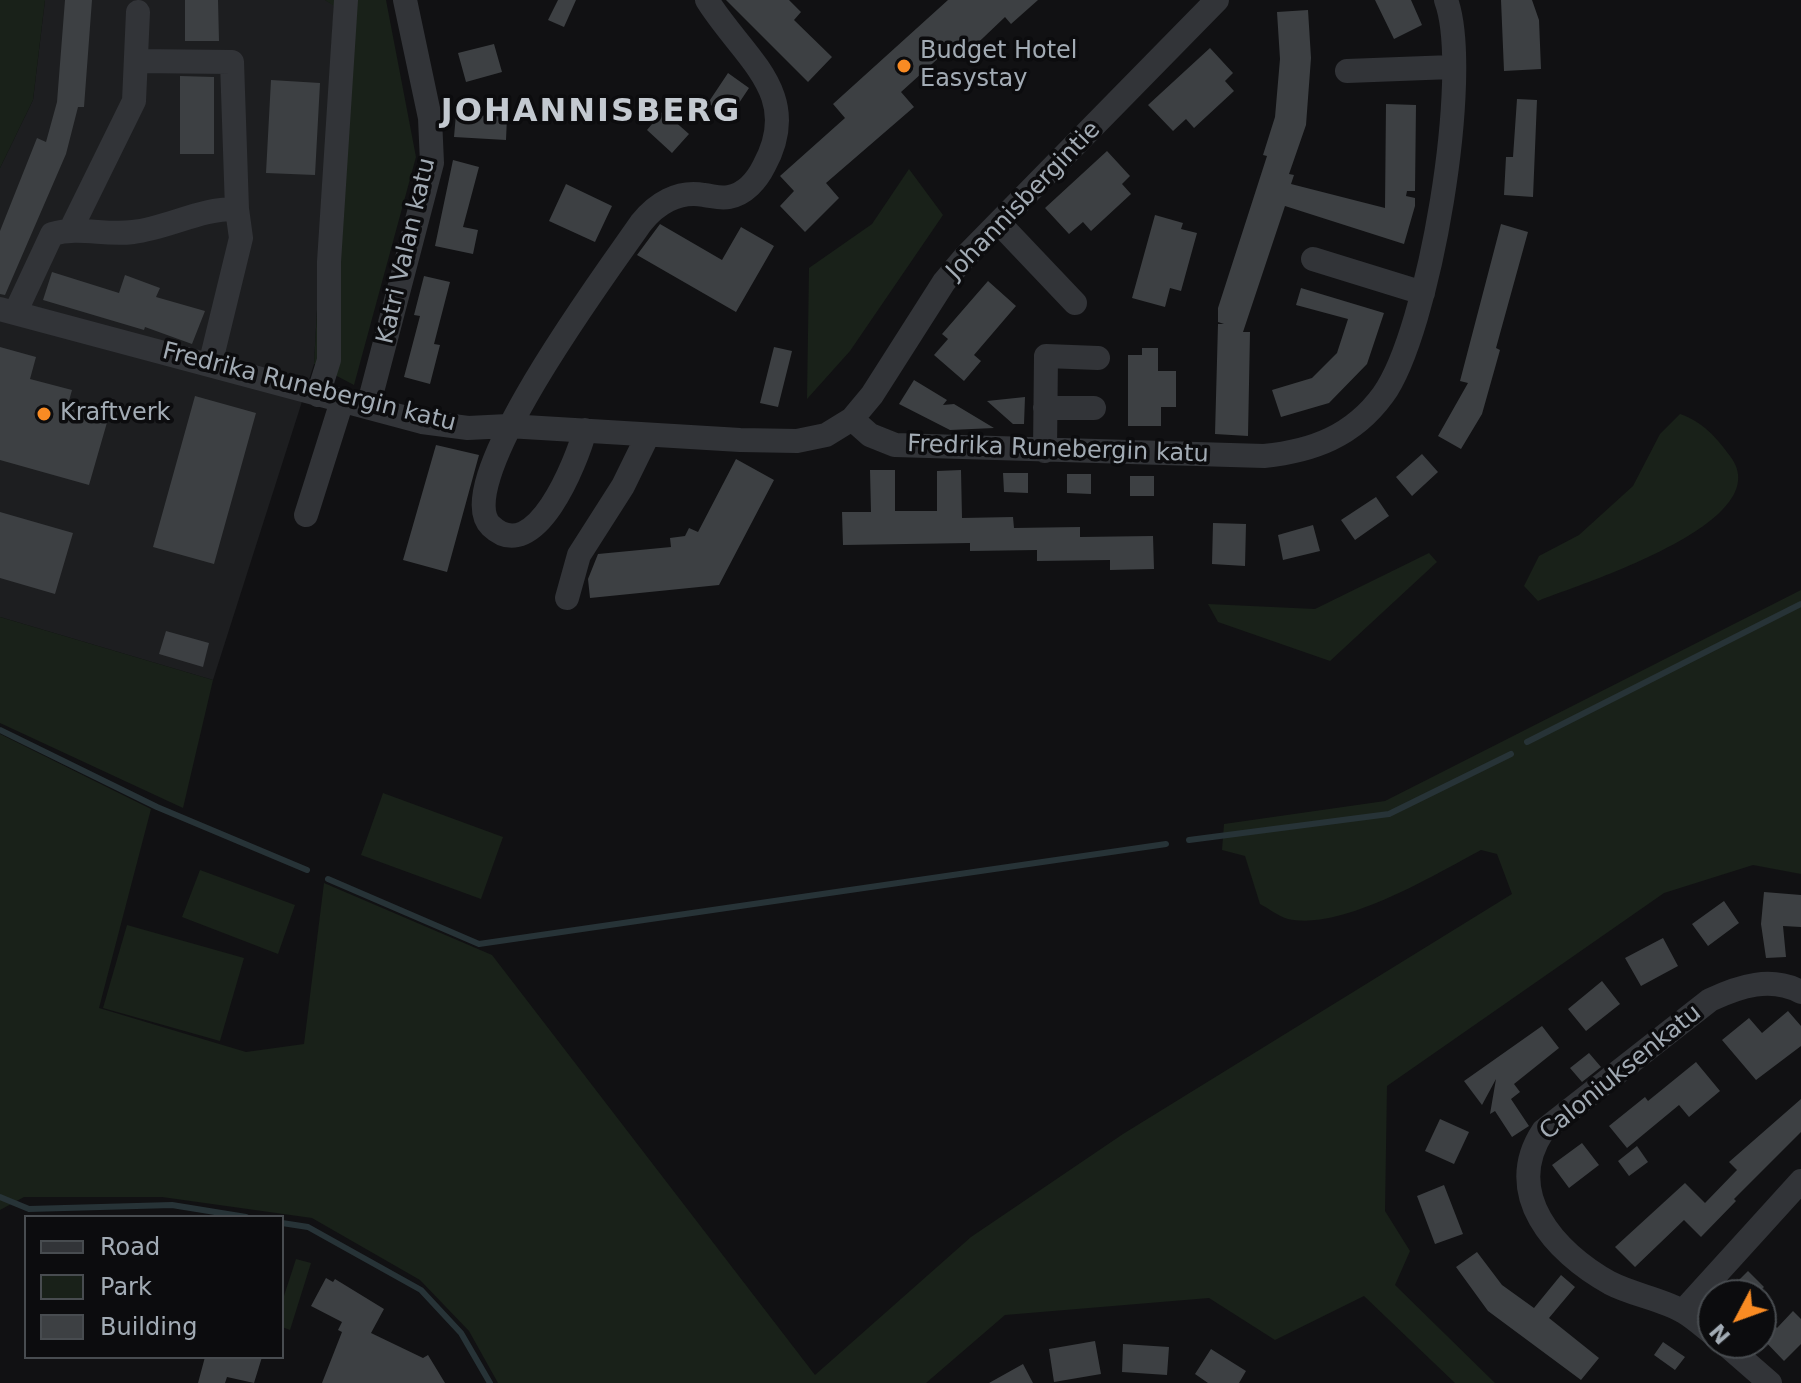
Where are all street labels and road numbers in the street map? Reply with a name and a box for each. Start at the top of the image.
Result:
street label: Johannisbergintie [941,116,1107,286]
street label: Katri Valan katu [372,155,442,347]
street label: Fredrika Runebergin katu [159,338,459,438]
street label: Fredrika Runebergin katu [907,430,1209,470]
street label: Caloniuksenkatu [1535,999,1707,1147]

